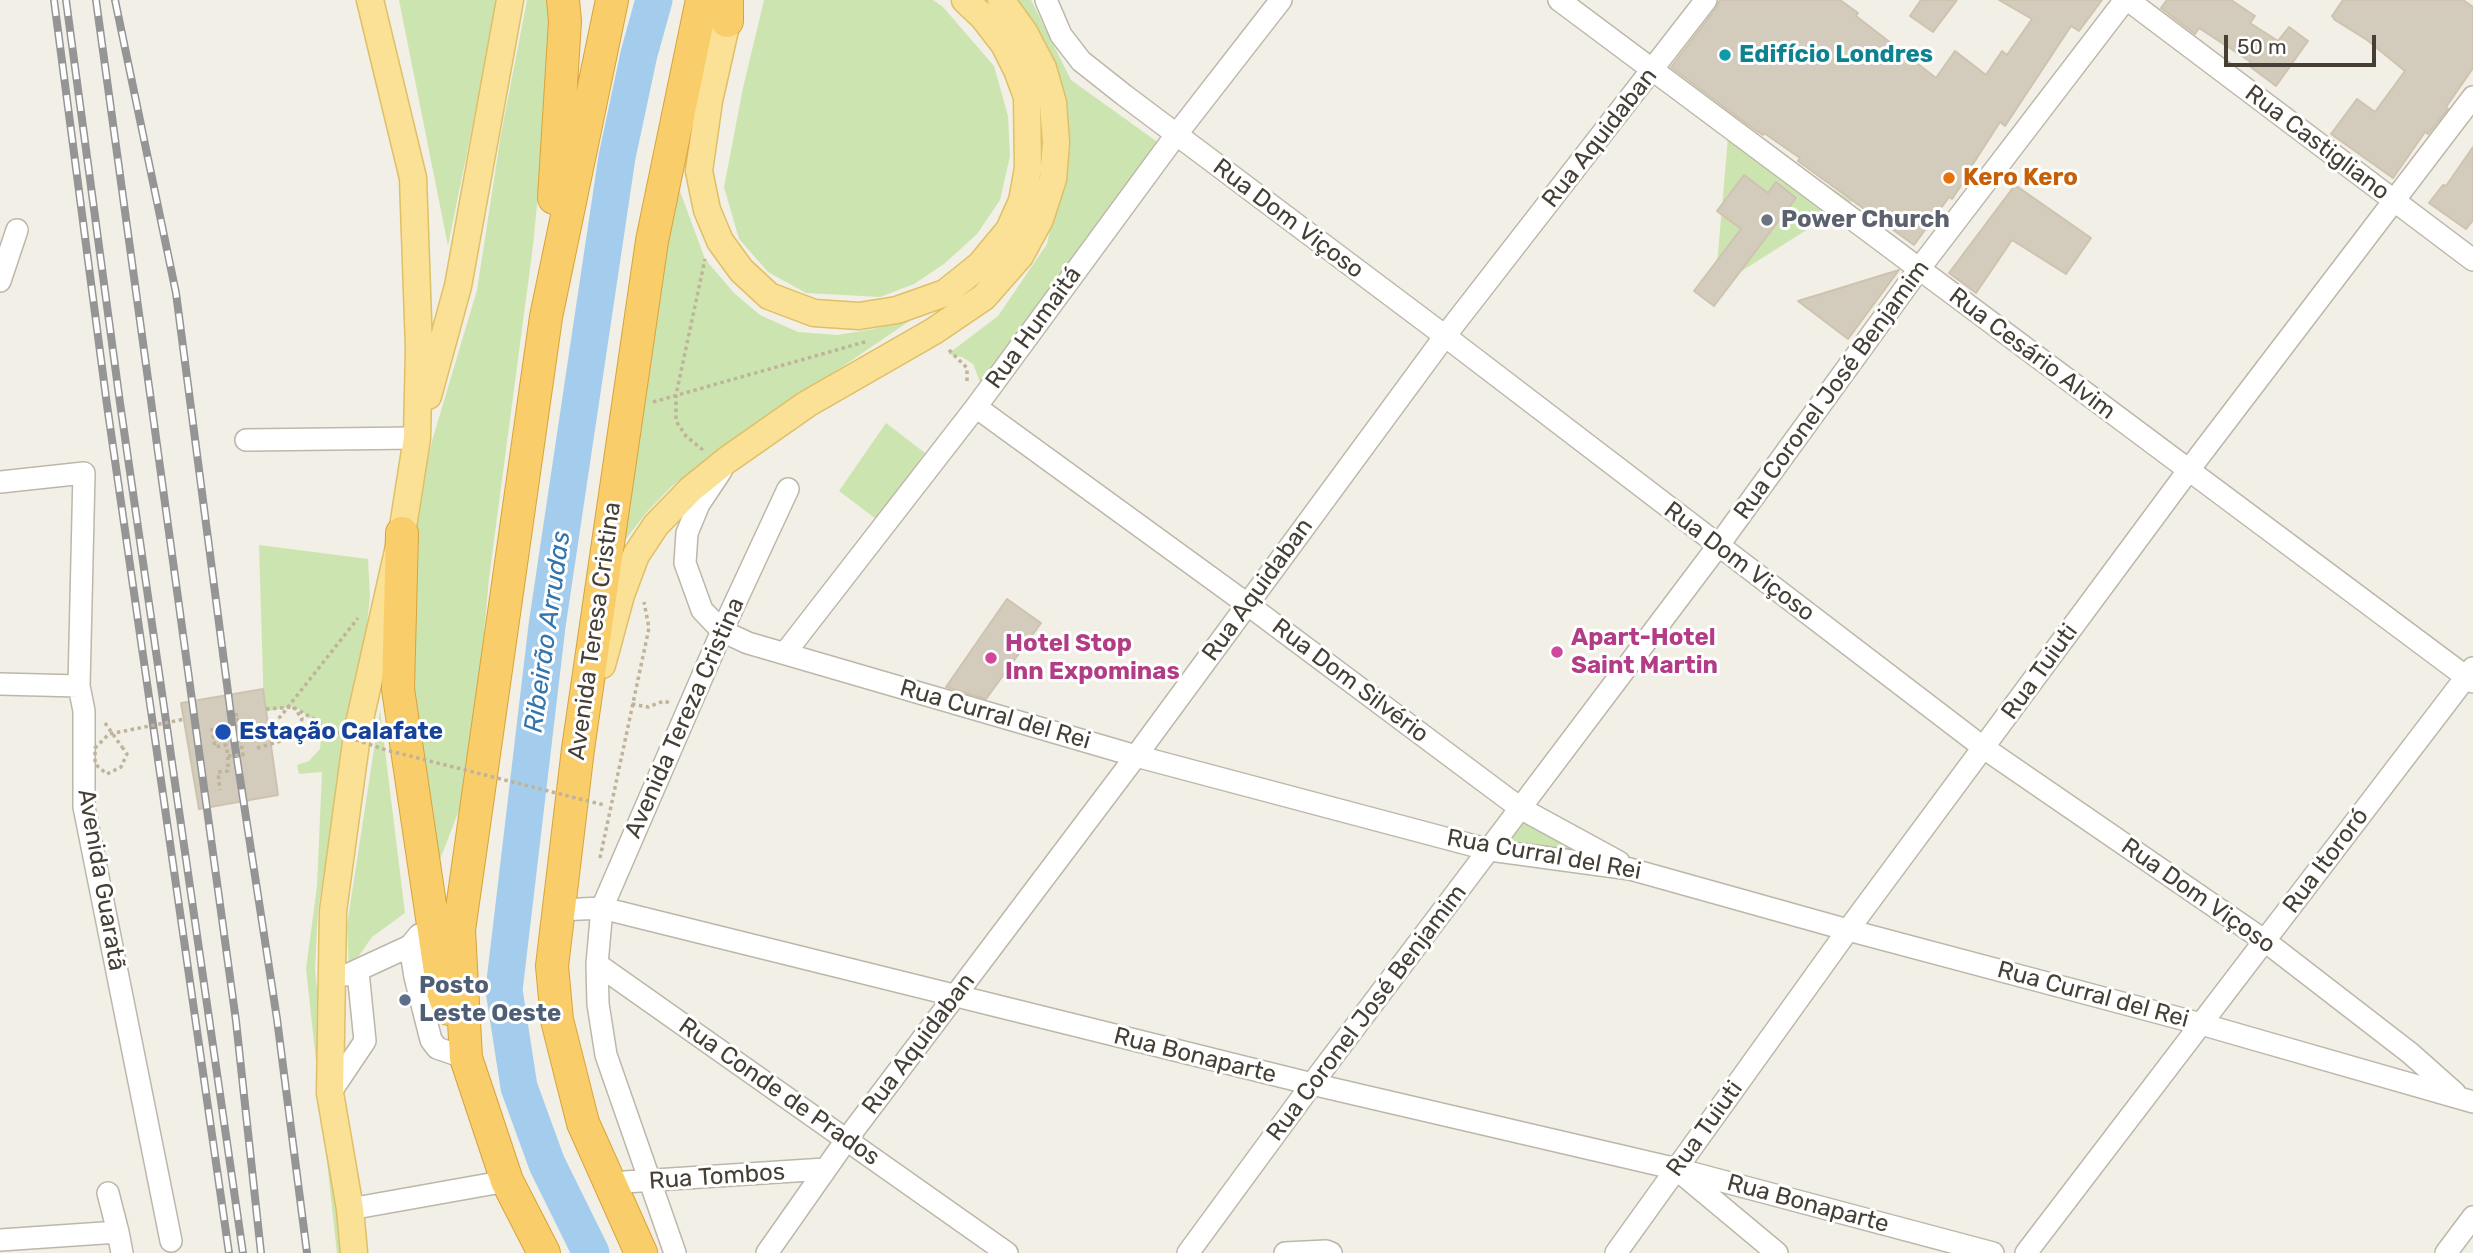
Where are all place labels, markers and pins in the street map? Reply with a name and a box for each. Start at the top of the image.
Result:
place label: Edifício Londres [1739,41,1933,69]
marker: Edifício Londres [1717,47,1733,63]
place label: Kero Kero [1963,164,2078,192]
marker: Kero Kero [1941,170,1957,186]
place label: Power Church [1781,206,1950,234]
marker: Power Church [1759,212,1775,228]
place label: Apart-Hotel Saint Martin [1571,624,1718,680]
place label: Hotel Stop Inn Expominas [1005,630,1180,686]
marker: Apart-Hotel Saint Martin [1549,644,1565,660]
marker: Hotel Stop Inn Expominas [983,650,999,666]
place label: Estação Calafate [239,718,443,746]
marker: Estação Calafate [213,722,233,742]
place label: Posto Leste Oeste [419,972,561,1028]
marker: Posto Leste Oeste [397,992,413,1008]

